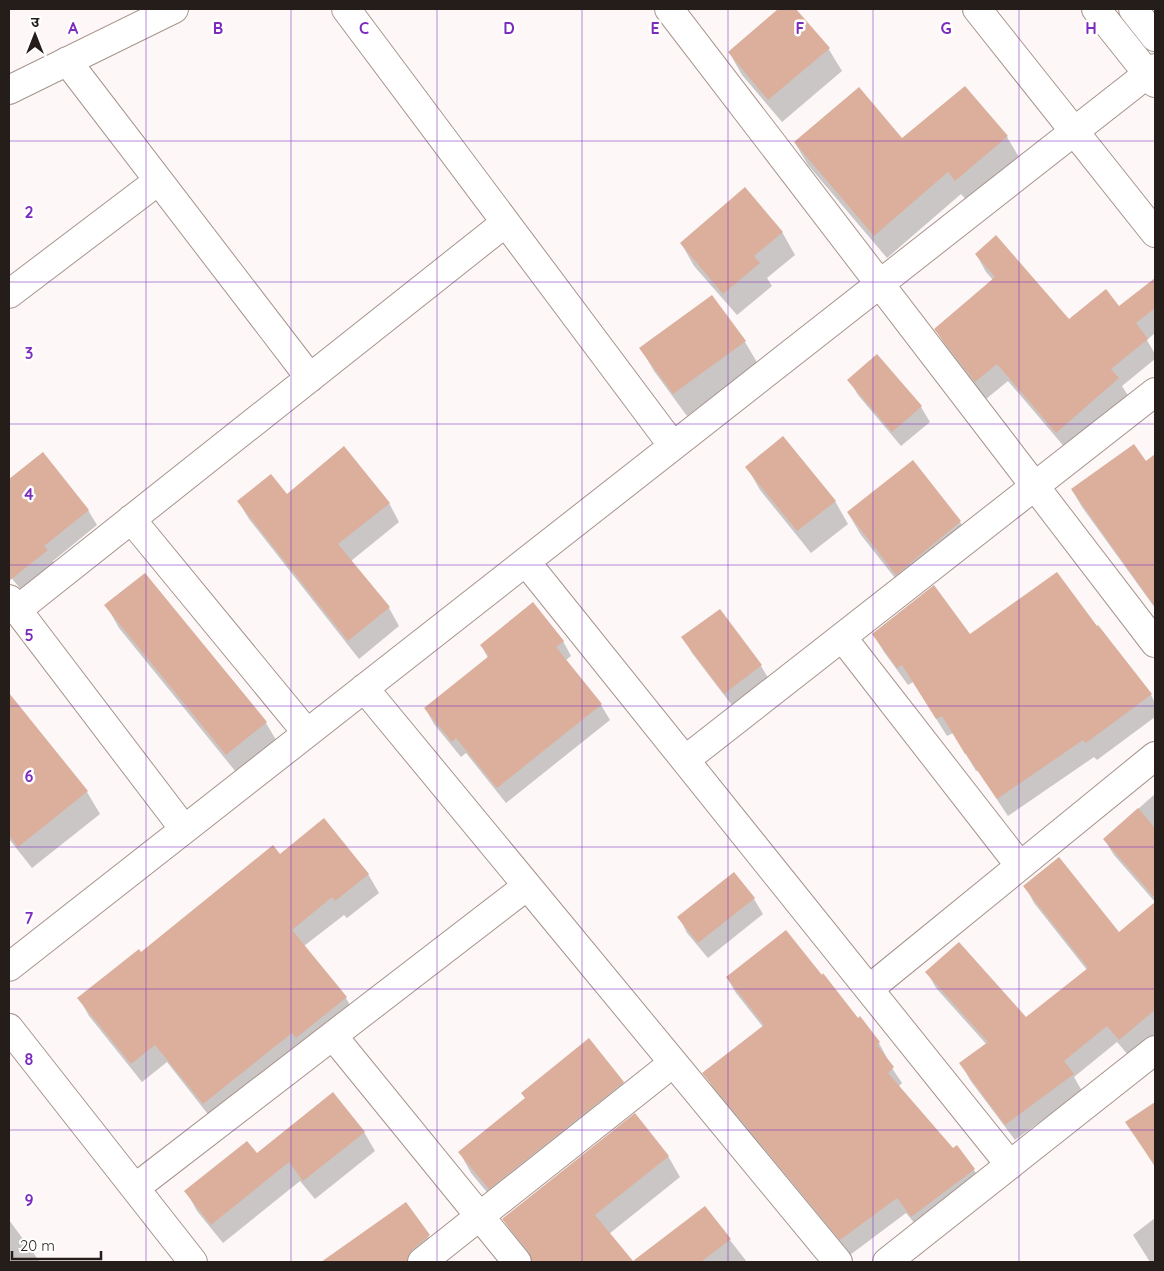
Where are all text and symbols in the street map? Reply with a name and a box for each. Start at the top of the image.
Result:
north arrow [10,10,60,60]
text: उ [31,13,40,31]
text: A [68,18,79,38]
text: B [213,18,223,38]
text: C [359,18,369,38]
text: D [503,18,515,38]
text: E [650,18,660,38]
text: F [796,18,805,38]
text: G [940,18,952,38]
text: H [1085,18,1097,38]
text: 2 [24,202,34,222]
text: 3 [25,343,33,363]
text: 4 [24,484,34,504]
text: 5 [24,625,34,645]
text: 6 [25,766,34,786]
text: 7 [25,908,34,928]
text: 8 [25,1049,34,1069]
text: 9 [24,1190,34,1210]
scale bar [12,1228,101,1260]
text: 20 m [20,1236,55,1255]

